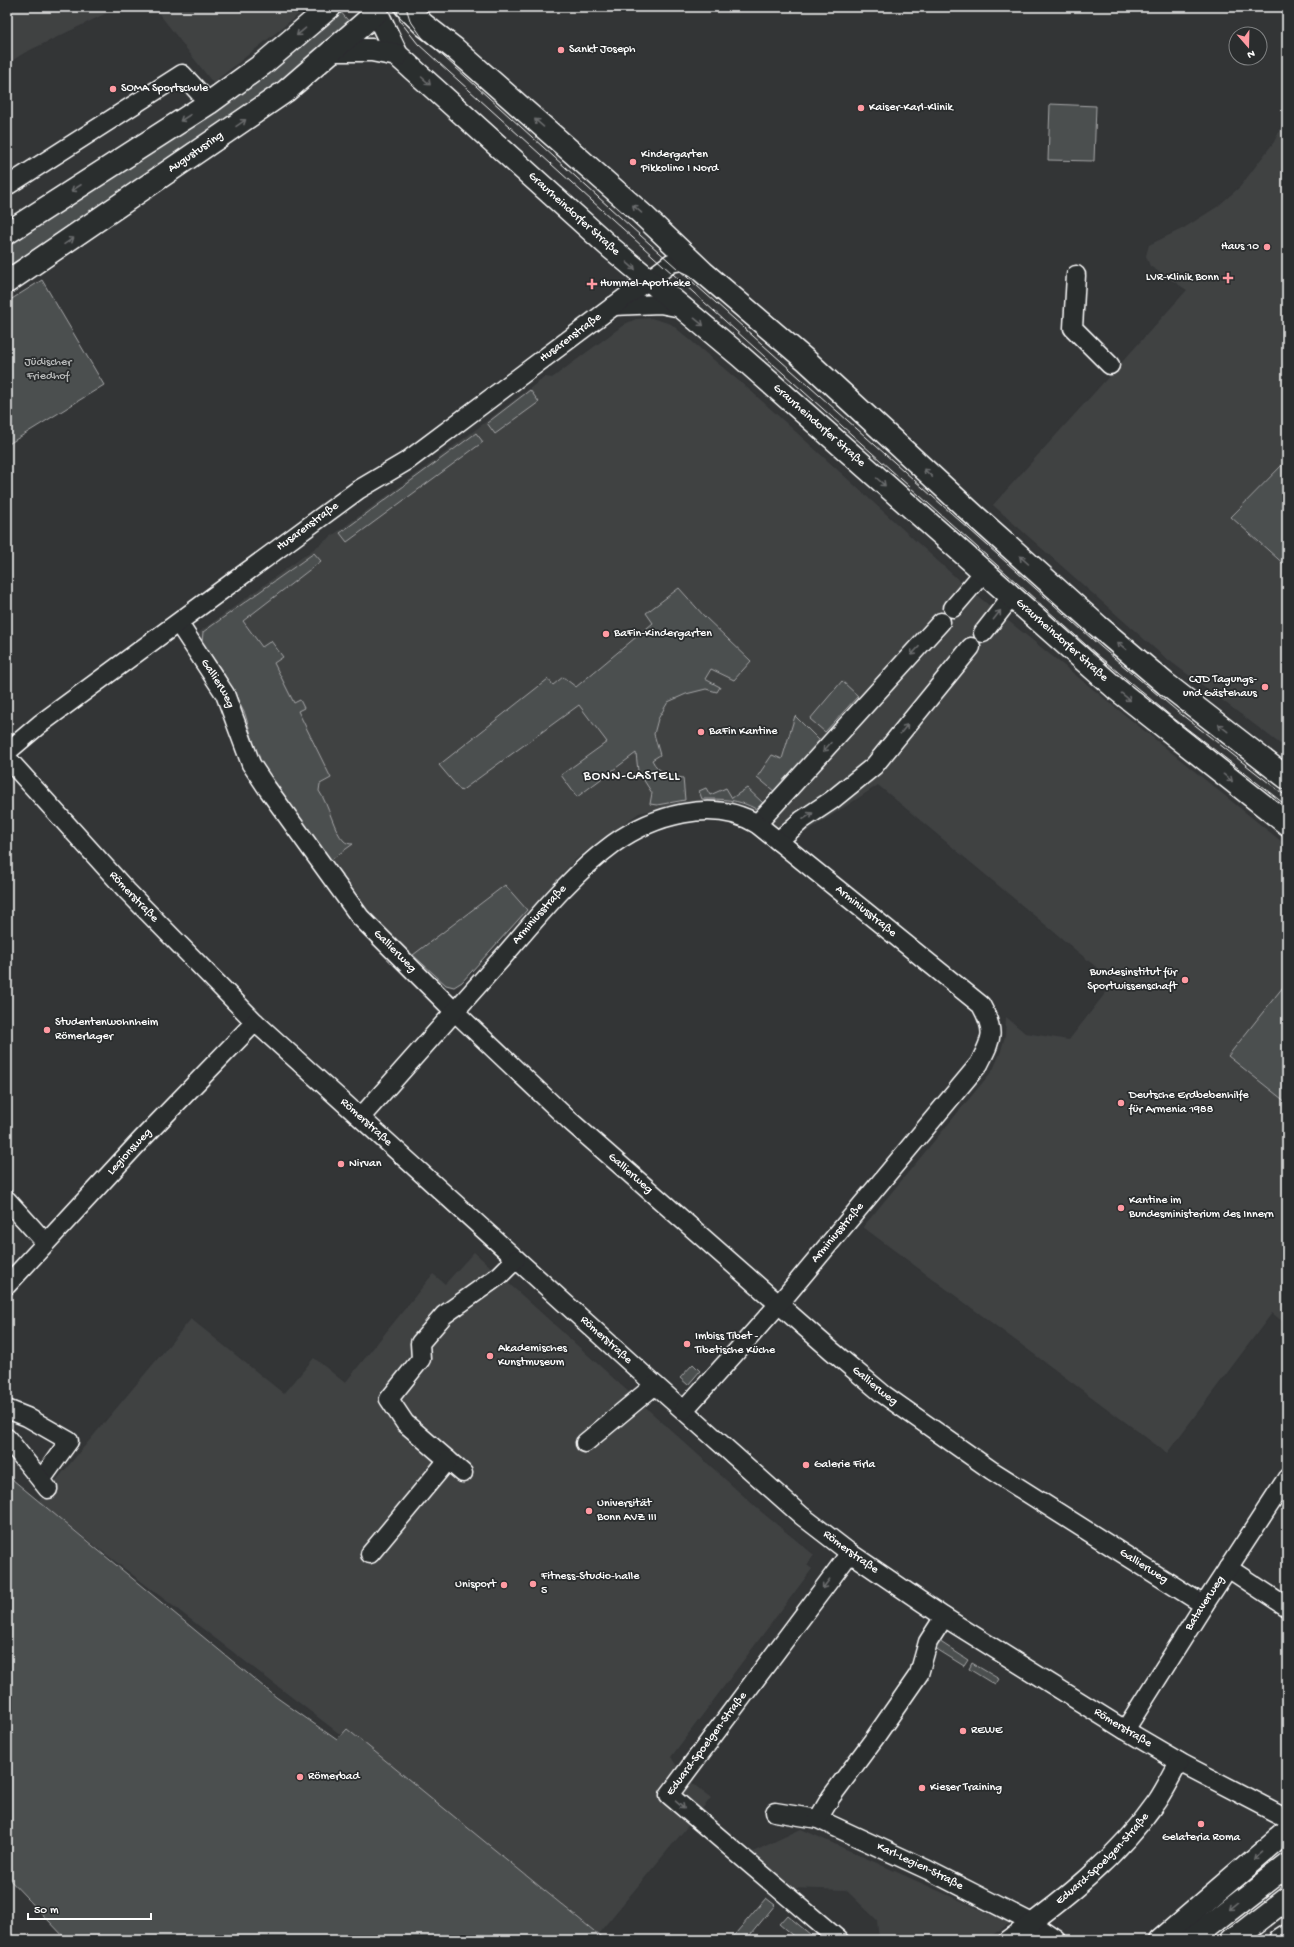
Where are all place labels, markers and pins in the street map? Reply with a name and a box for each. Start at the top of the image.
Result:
place label: Sankt Joseph [569,43,636,57]
marker: Sankt Joseph [556,45,566,55]
place label: SOMA Sportschule [121,82,209,96]
marker: SOMA Sportschule [108,84,118,94]
place label: Kaiser-Karl-Klinik [869,101,955,115]
marker: Kaiser-Karl-Klinik [856,103,866,113]
place label: Kindergarten Pikkolino I Nord [640,148,719,176]
marker: Kindergarten Pikkolino I Nord [628,157,638,167]
place label: Haus 10 [1221,240,1259,254]
marker: Haus 10 [1262,242,1272,252]
place label: LVR-Klinik Bonn [1146,271,1219,285]
marker: LVR-Klinik Bonn [1222,272,1234,284]
place label: Hummel-Apotheke [600,277,691,291]
marker: Hummel-Apotheke [587,279,597,289]
place label: BaFin-Kindergarten [613,627,712,641]
marker: BaFin-Kindergarten [601,629,611,639]
place label: CJD Tagungs- und Gästehaus [1183,673,1258,701]
marker: CJD Tagungs- und Gästehaus [1260,682,1270,692]
place label: BaFin Kantine [708,725,778,739]
marker: BaFin Kantine [696,727,706,737]
place label: Bundesinstitut für Sportwissenschaft [1087,966,1179,994]
marker: Bundesinstitut für Sportwissenschaft [1180,975,1190,985]
place label: Studentenwohnheim Römerlager [55,1016,159,1044]
marker: Studentenwohnheim Römerlager [42,1025,52,1035]
place label: Deutsche Erdbebenhilfe für Armenia 1988 [1128,1089,1249,1117]
marker: Deutsche Erdbebenhilfe für Armenia 1988 [1116,1098,1126,1108]
place label: Nirvan [349,1157,382,1171]
marker: Nirvan [336,1159,346,1169]
place label: Kantine im Bundesministerium des Innern [1128,1194,1274,1222]
marker: Kantine im Bundesministerium des Innern [1116,1203,1126,1213]
place label: Imbiss Tibet - Tibetische Küche [694,1330,776,1358]
marker: Imbiss Tibet - Tibetische Küche [682,1339,692,1349]
place label: Akademisches Kunstmuseum [498,1342,568,1370]
marker: Akademisches Kunstmuseum [485,1351,495,1361]
place label: Galerie Firla [814,1458,876,1472]
marker: Galerie Firla [801,1460,811,1470]
place label: Universität Bonn AVZ III [596,1497,657,1525]
marker: Universität Bonn AVZ III [584,1506,594,1516]
place label: Fitness-Studio-halle 5 [540,1570,640,1598]
place label: Unisport [455,1578,497,1592]
marker: Fitness-Studio-halle 5 [528,1579,538,1589]
marker: Unisport [499,1580,509,1590]
place label: REWE [971,1724,1003,1738]
marker: REWE [958,1726,968,1736]
place label: Römerbad [308,1770,360,1784]
marker: Römerbad [295,1772,305,1782]
place label: Kieser Training [930,1781,1002,1795]
marker: Kieser Training [917,1783,927,1793]
marker: Gelateria Roma [1196,1819,1206,1829]
place label: Gelateria Roma [1162,1831,1240,1845]

